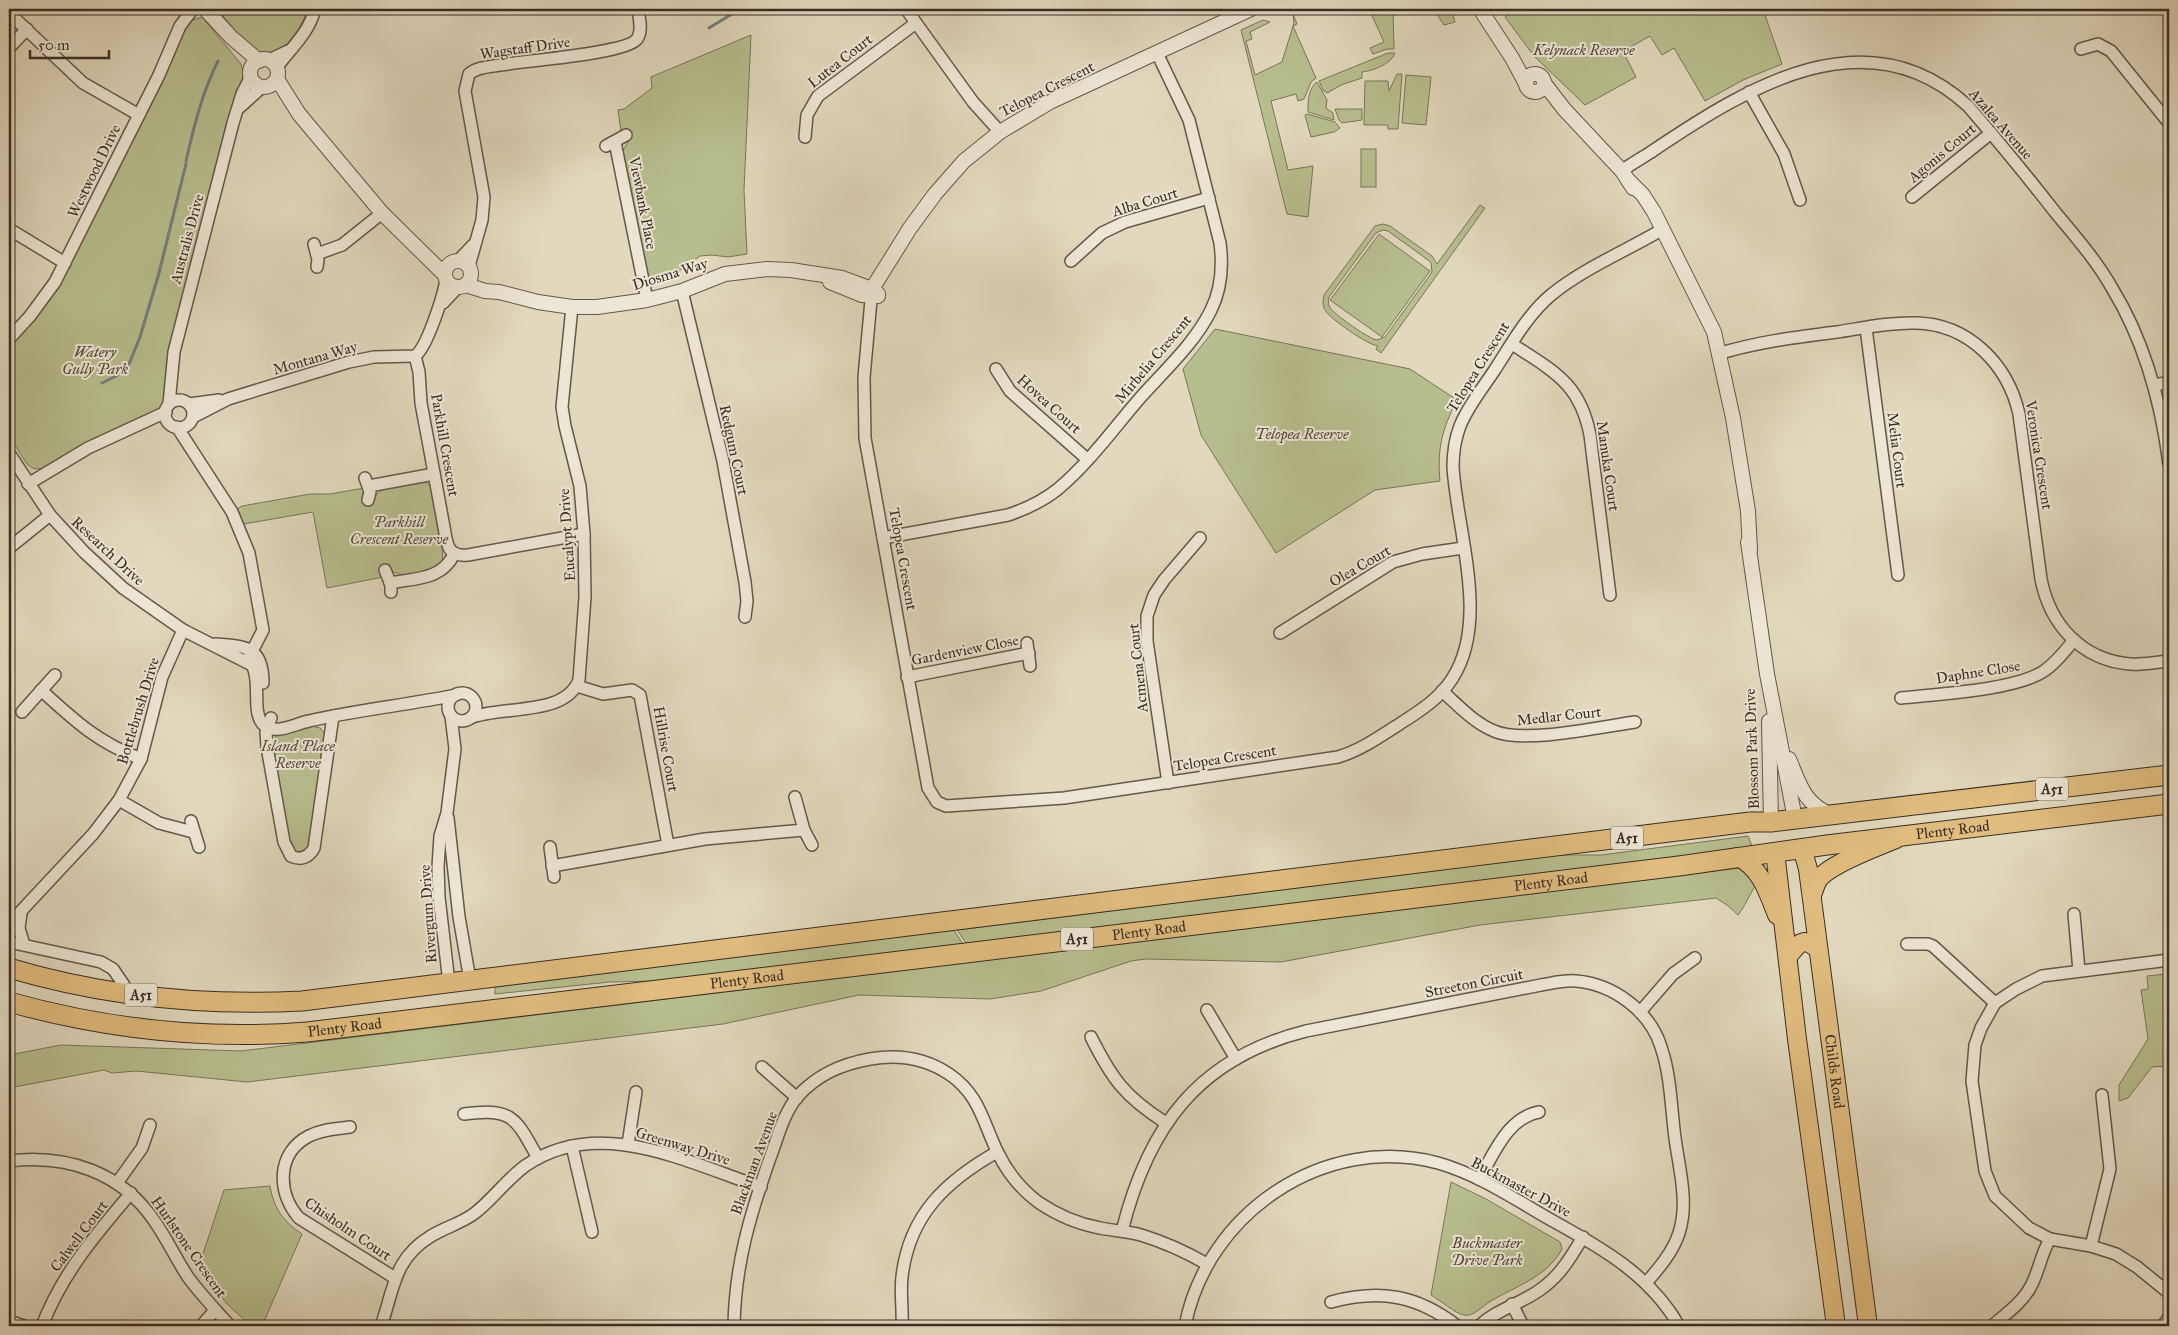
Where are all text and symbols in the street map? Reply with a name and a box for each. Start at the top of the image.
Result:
scale bar [30,28,109,60]
street label: Lutea Court [804,30,876,92]
street label: Wagstaff Drive [479,33,571,63]
text: 50 m [38,36,70,54]
park label: Kelynack Reserve [1532,41,1635,59]
street label: Telopea Crescent [997,57,1098,121]
street label: Azalea Avenue [1965,84,2037,163]
street label: Agonis Court [1904,119,1980,187]
street label: Westwood Drive [64,122,124,220]
street label: Viewbank Place [625,154,661,251]
street label: Alba Court [1109,183,1181,221]
street label: Australis Drive [166,192,208,287]
street label: Diosma Way [630,254,711,294]
street label: Mirbelia Crescent [1111,311,1196,407]
street label: Telopea Crescent [1443,318,1513,416]
street label: Montana Way [271,337,360,379]
park label: Watery Gully Park [62,343,128,378]
street label: Hovea Court [1013,371,1085,438]
street label: Parkhill Crescent [427,392,463,499]
street label: Veronica Crescent [2021,398,2057,512]
street label: Redgum Court [716,403,753,498]
street label: Melia Court [1883,411,1911,490]
street label: Manuka Court [1593,420,1623,513]
park label: Telopea Reserve [1255,425,1349,444]
street label: Eucalypt Drive [555,488,579,582]
street label: Telopea Crescent [885,506,921,612]
street label: Research Drive [68,513,148,589]
park label: Parkhill Crescent Reserve [350,513,448,548]
street label: Olea Court [1326,541,1395,591]
street label: Acmena Court [1124,622,1152,715]
street label: Gardenview Close [910,631,1020,669]
street label: Bottlebrush Drive [113,655,163,767]
street label: Daphne Close [1935,656,2021,688]
street label: Blossom Park Drive [1741,688,1763,810]
street label: Medlar Court [1516,703,1603,729]
street label: Hillrise Court [650,705,683,794]
park label: Island Place Reserve [260,737,335,772]
street label: Telopea Crescent [1172,741,1278,775]
road number: A51 [2036,778,2068,801]
street label: Plenty Road [1915,817,1991,843]
road number: A51 [1611,826,1643,850]
street label: Rivergum Drive [416,864,440,964]
street label: Plenty Road [1513,868,1589,895]
street label: Plenty Road [1111,917,1187,944]
road number: A51 [1061,928,1093,951]
street label: Streeton Circuit [1423,965,1525,1001]
street label: Plenty Road [709,966,785,993]
road number: A51 [125,984,157,1006]
street label: Plenty Road [307,1014,383,1041]
street label: Childs Road [1821,1033,1848,1110]
street label: Blackman Avenue [727,1109,781,1217]
street label: Greenway Drive [634,1123,732,1169]
street label: Buckmaster Drive [1468,1153,1574,1221]
street label: Hurlstone Crescent [147,1193,231,1302]
street label: Chisholm Court [301,1193,395,1265]
street label: Calwell Court [46,1196,112,1275]
park label: Buckmaster Drive Park [1451,1234,1523,1269]

